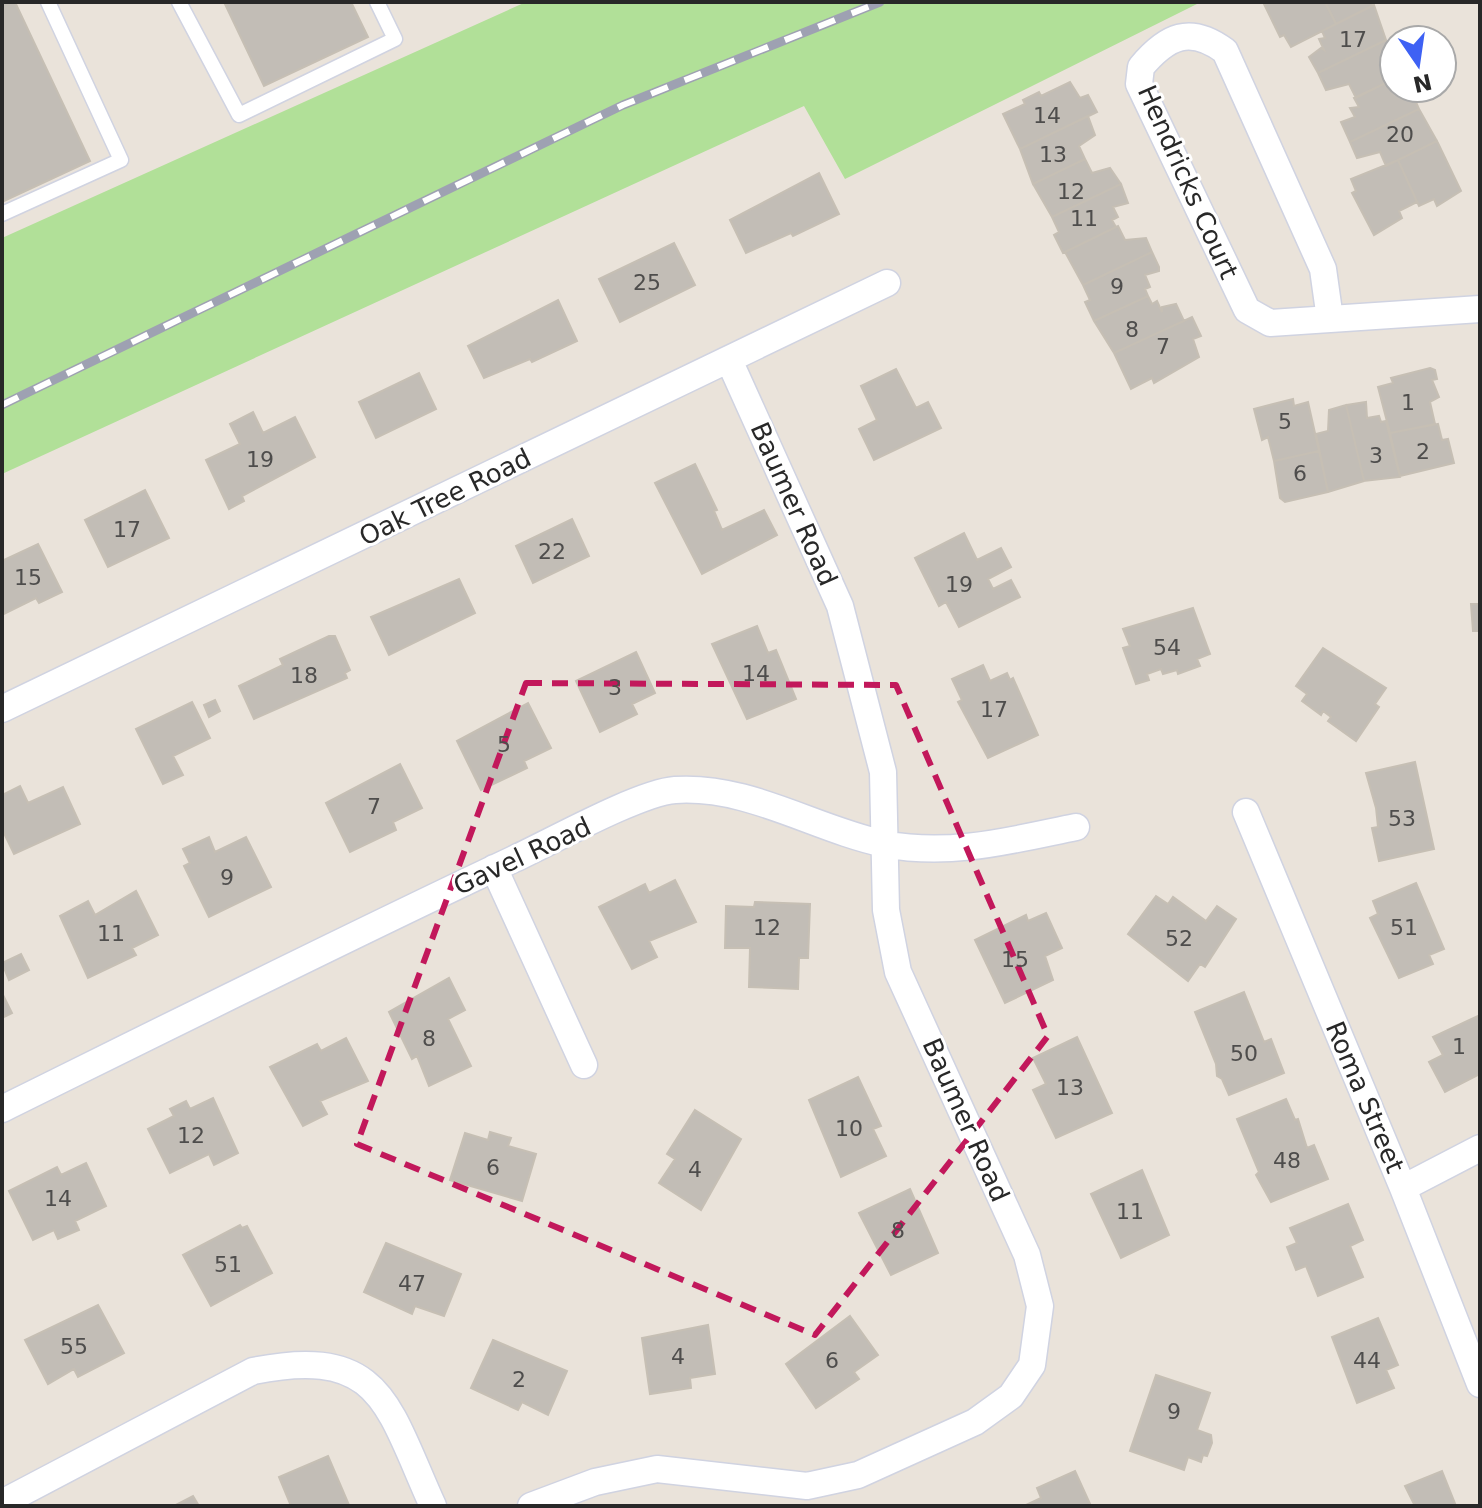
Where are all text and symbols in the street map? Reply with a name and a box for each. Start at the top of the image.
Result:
north arrow [1378,24,1458,104]
house number: 17 [1339,27,1367,52]
text: N [1411,69,1434,97]
street label: Hendricks Court [1132,80,1244,284]
house number: 14 [1033,103,1061,128]
house number: 20 [1386,122,1414,147]
house number: 13 [1039,142,1067,167]
house number: 12 [1057,179,1085,204]
house number: 11 [1070,206,1098,231]
house number: 25 [633,270,661,295]
house number: 9 [1110,274,1124,299]
house number: 8 [1125,317,1139,342]
house number: 7 [1156,334,1170,359]
house number: 1 [1401,390,1415,415]
house number: 5 [1278,409,1292,434]
street label: Baumer Road [745,418,843,590]
house number: 2 [1416,439,1430,464]
street label: Oak Tree Road [354,442,536,552]
house number: 3 [1369,443,1383,468]
house number: 19 [246,447,274,472]
house number: 6 [1293,461,1307,486]
house number: 17 [113,517,141,542]
house number: 22 [538,539,566,564]
house number: 15 [14,565,42,590]
house number: 19 [945,572,973,597]
house number: 54 [1153,635,1181,660]
house number: 14 [742,661,770,686]
house number: 18 [290,663,318,688]
house number: 3 [608,675,622,700]
house number: 17 [980,697,1008,722]
house number: 5 [497,732,511,757]
house number: 7 [367,794,381,819]
house number: 53 [1388,806,1416,831]
street label: Gavel Road [449,811,595,901]
house number: 9 [220,865,234,890]
house number: 12 [753,915,781,940]
house number: 51 [1390,915,1418,940]
house number: 11 [97,921,125,946]
house number: 52 [1165,926,1193,951]
house number: 15 [1001,947,1029,972]
street label: Roma Street [1320,1017,1410,1177]
house number: 8 [422,1026,436,1051]
street label: Baumer Road [917,1034,1015,1206]
house number: 1 [1452,1034,1466,1059]
house number: 50 [1230,1041,1258,1066]
house number: 13 [1056,1075,1084,1100]
house number: 10 [835,1116,863,1141]
house number: 12 [177,1123,205,1148]
house number: 48 [1273,1148,1301,1173]
house number: 6 [486,1155,500,1180]
house number: 4 [688,1157,702,1182]
house number: 14 [44,1186,72,1211]
house number: 11 [1116,1199,1144,1224]
house number: 8 [891,1218,905,1243]
house number: 51 [214,1252,242,1277]
house number: 47 [398,1271,426,1296]
house number: 55 [60,1334,88,1359]
house number: 4 [671,1344,685,1369]
house number: 6 [825,1348,839,1373]
house number: 44 [1353,1348,1381,1373]
house number: 2 [512,1367,526,1392]
house number: 9 [1167,1399,1181,1424]

